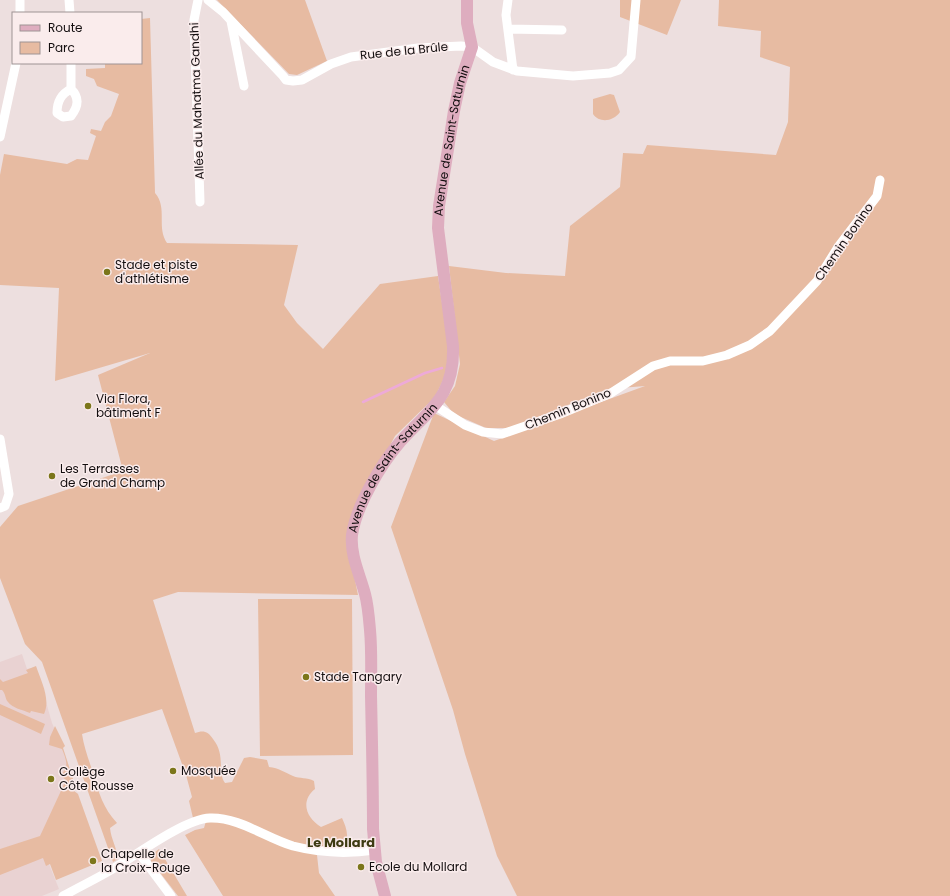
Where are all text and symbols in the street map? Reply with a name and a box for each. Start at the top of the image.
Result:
legend [12,12,142,64]
text: Route [48,19,82,36]
street label: Allée du Mahatma Gandhi [185,22,208,180]
street label: Rue de la Brûle [359,37,449,64]
text: Parc [48,39,75,56]
street label: Avenue de Saint-Saturnin [430,62,474,217]
street label: Chemin Bonino [810,199,877,284]
place label: Stade et piste d'athlétisme [115,256,197,287]
marker: Stade et piste d'athlétisme [102,267,112,277]
street label: Chemin Bonino [522,383,614,434]
place label: Via Flora, bâtiment F [96,390,161,421]
street label: Avenue de Saint-Saturnin [343,399,441,534]
marker: Via Flora, bâtiment F [83,401,93,411]
place label: Les Terrasses de Grand Champ [60,460,165,491]
marker: Les Terrasses de Grand Champ [47,471,57,481]
place label: Stade Tangary [314,668,402,685]
marker: Stade Tangary [301,672,311,682]
place label: Mosquée [181,762,236,779]
place label: Collège Côte Rousse [59,763,134,794]
marker: Mosquée [168,766,178,776]
marker: Collège Côte Rousse [46,774,56,784]
district label: Le Mollard [307,833,375,852]
place label: Chapelle de la Croix-Rouge [101,845,190,876]
marker: Chapelle de la Croix-Rouge [88,856,98,866]
place label: Ecole du Mollard [369,858,467,875]
marker: Ecole du Mollard [356,862,366,872]

